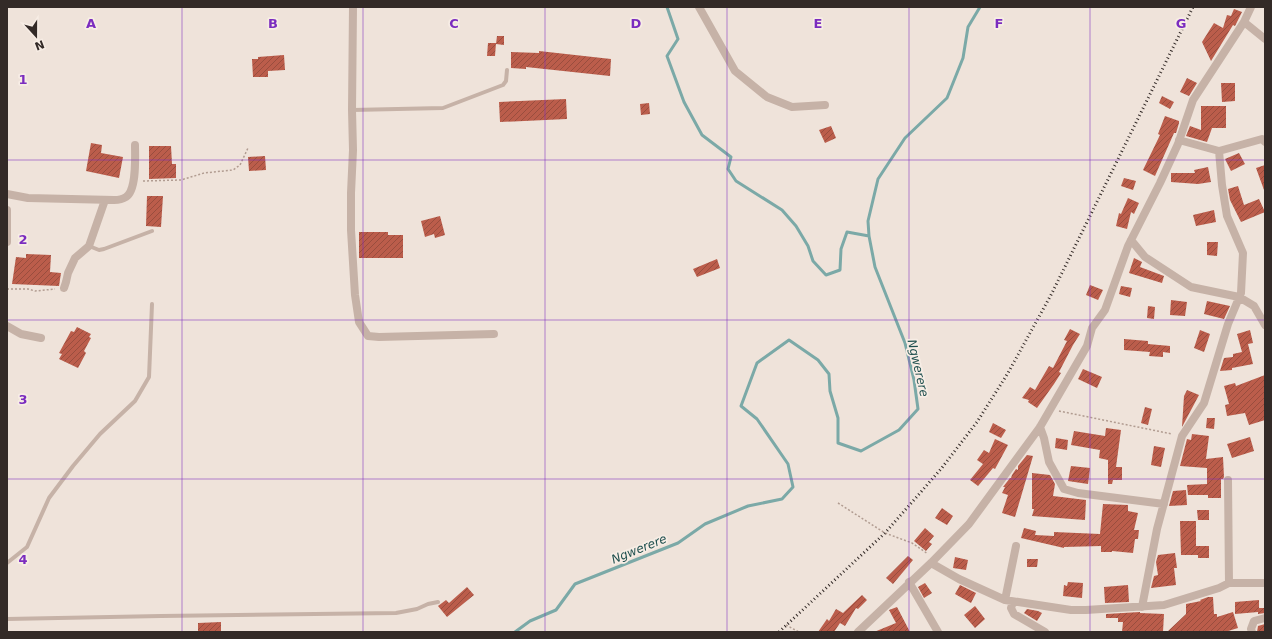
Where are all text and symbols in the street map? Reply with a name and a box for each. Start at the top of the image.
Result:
north arrow [16,16,56,56]
text: A [86,16,96,31]
text: B [268,16,278,31]
text: C [449,16,459,31]
text: D [631,16,642,31]
text: E [814,16,822,31]
text: F [995,16,1003,31]
text: G [1176,16,1186,31]
text: N [33,37,46,53]
text: 1 [18,72,28,87]
text: 2 [18,232,28,247]
water label: Ngwerere [905,338,931,398]
text: 3 [18,392,28,407]
water label: Ngwerere [609,532,669,566]
text: 4 [18,552,28,567]

